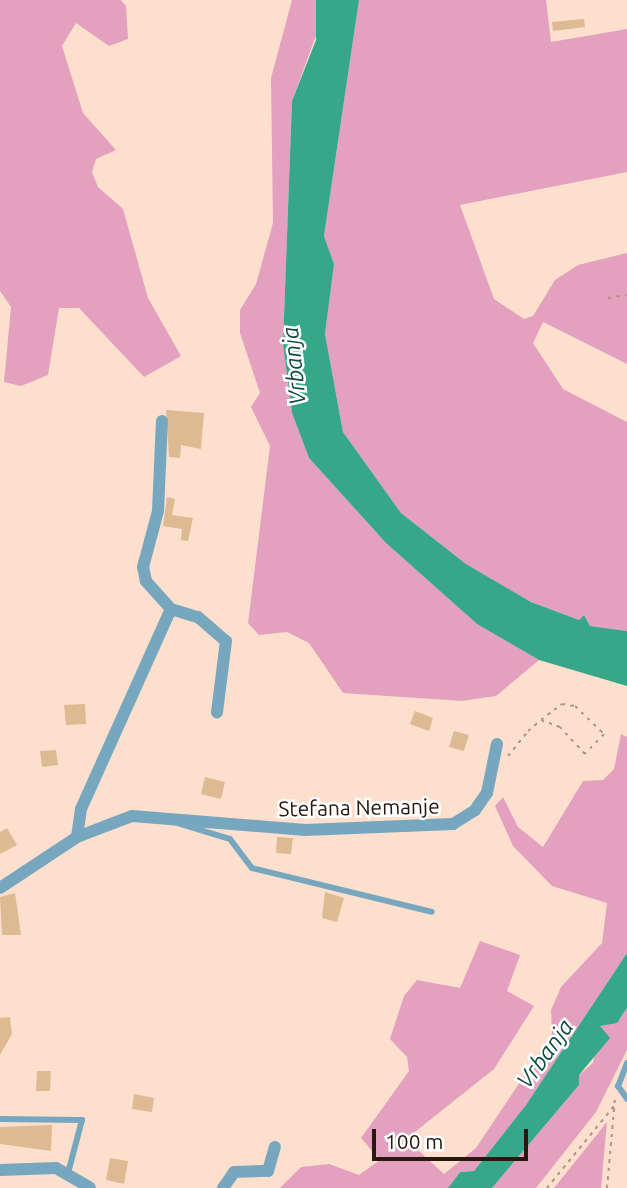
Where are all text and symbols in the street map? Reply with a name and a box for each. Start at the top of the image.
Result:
water label: Vrbanja [276,325,312,407]
street label: Stefana Nemanje [278,793,440,821]
water label: Vrbanja [511,1014,579,1094]
scale bar [375,1114,531,1158]
text: 100 m [385,1129,443,1153]

